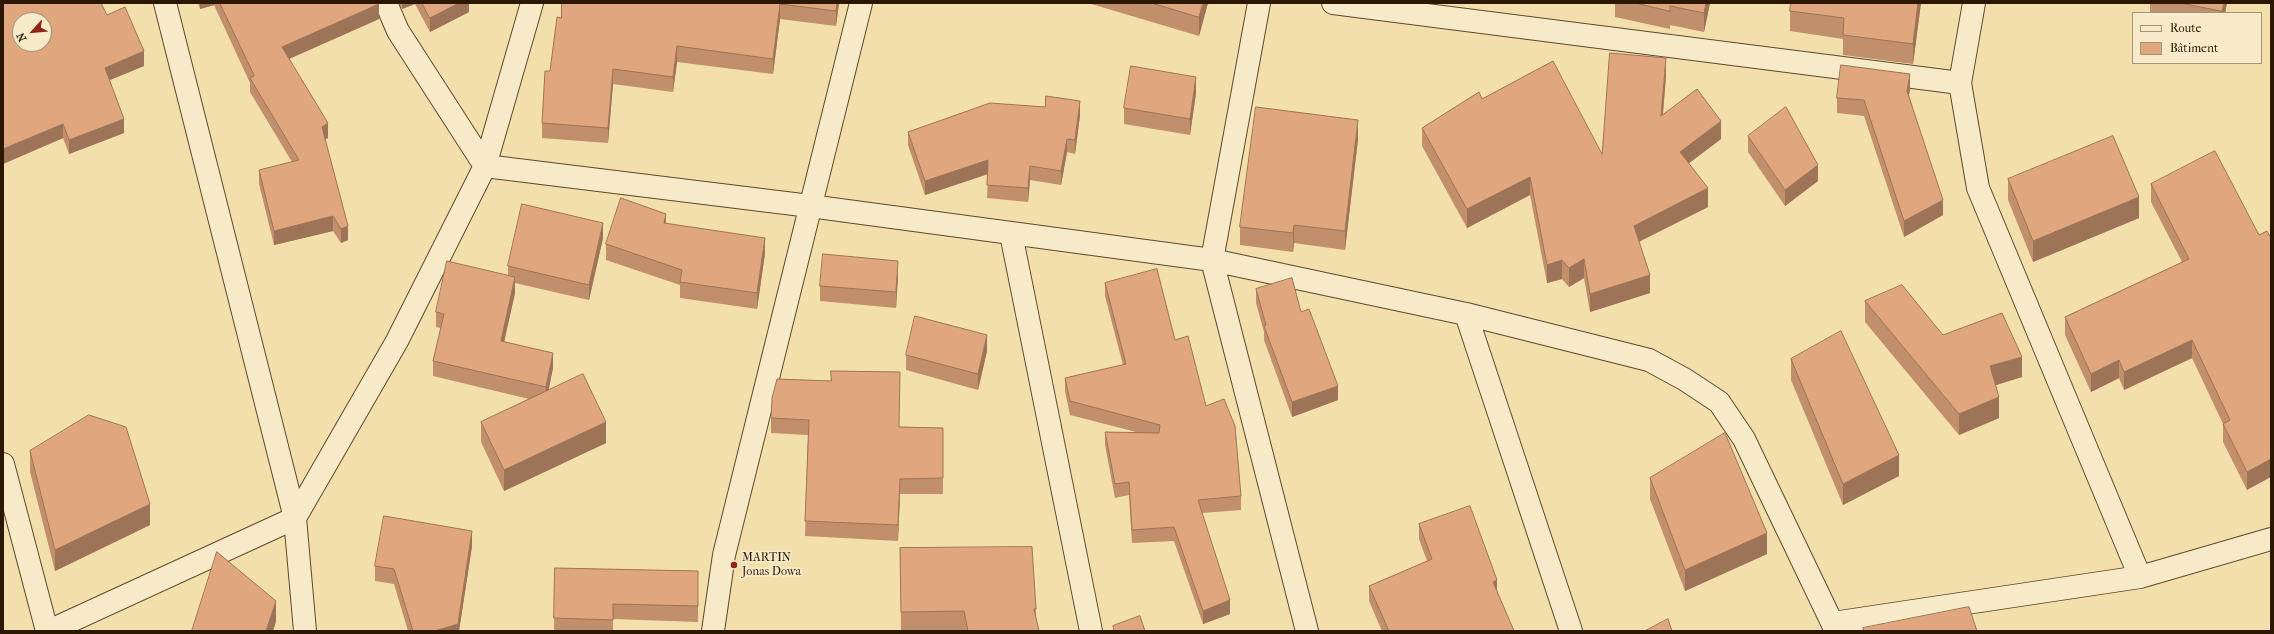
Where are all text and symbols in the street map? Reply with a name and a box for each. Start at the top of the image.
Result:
north arrow [12,12,52,52]
legend [2132,12,2262,64]
text: Route [2170,21,2202,35]
text: N [14,31,29,44]
text: Bâtiment [2170,41,2218,55]
place label: MARTIN Jonas Dowa [742,551,801,579]
marker: MARTIN Jonas Dowa [729,560,739,570]

